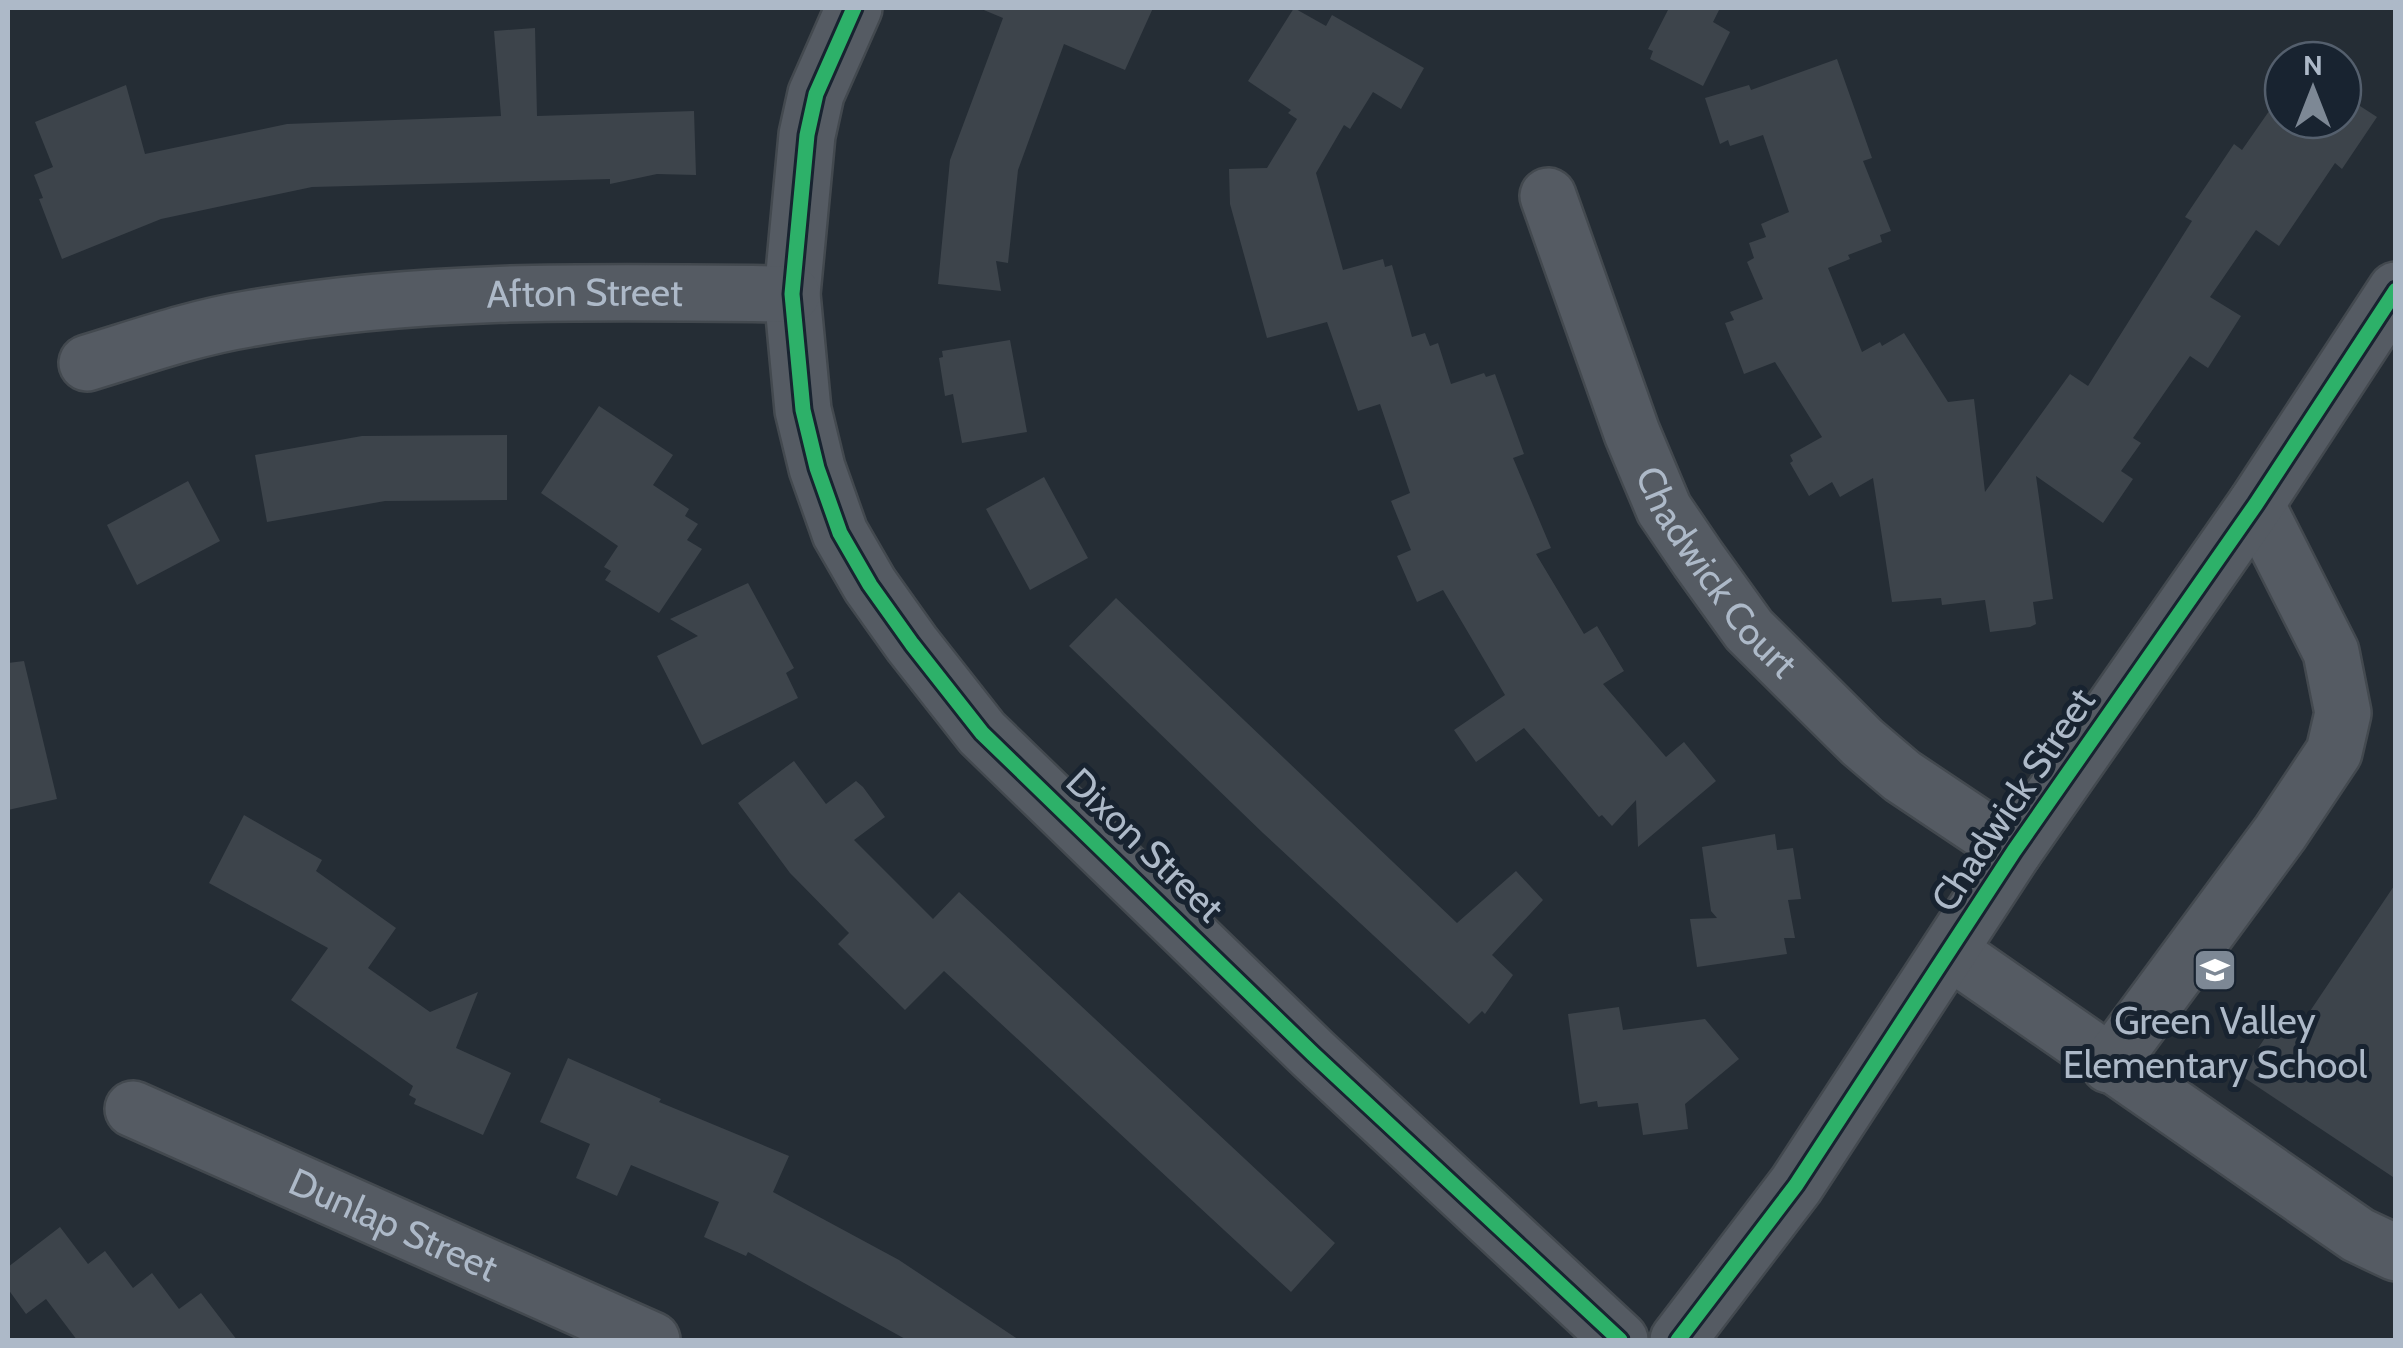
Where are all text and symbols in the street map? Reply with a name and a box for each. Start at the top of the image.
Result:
north arrow [2263,40,2363,140]
text: N [2303,48,2323,82]
street label: Afton Street [485,268,683,318]
street label: Chadwick Court [1626,459,1808,688]
street label: Chadwick Street [1921,679,2105,920]
street label: Dixon Street [1057,758,1234,932]
school or university icon: Green Valley Elementary School [2192,947,2238,993]
place label: Green Valley Elementary School [2063,997,2367,1088]
street label: Dunlap Street [282,1158,505,1291]

